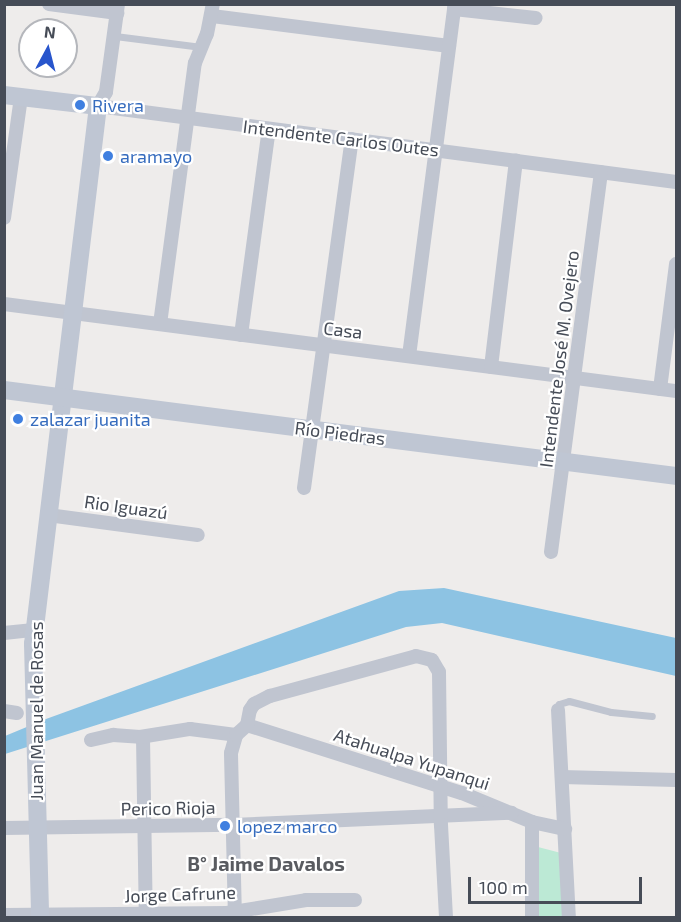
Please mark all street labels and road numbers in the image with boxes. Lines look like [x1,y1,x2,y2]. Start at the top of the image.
street label: Intendente Carlos Outes [242,115,440,161]
street label: Intendente José M. Ovejero [535,249,583,469]
street label: Casa [322,317,364,343]
street label: Río Piedras [293,417,387,449]
street label: Rio Iguazú [83,490,169,524]
street label: Juan Manuel de Rosas [25,621,47,801]
street label: Atahualpa Yupanqui [331,723,493,795]
street label: Perico Rioja [120,796,216,820]
street label: Jorge Cafrune [124,881,236,907]

